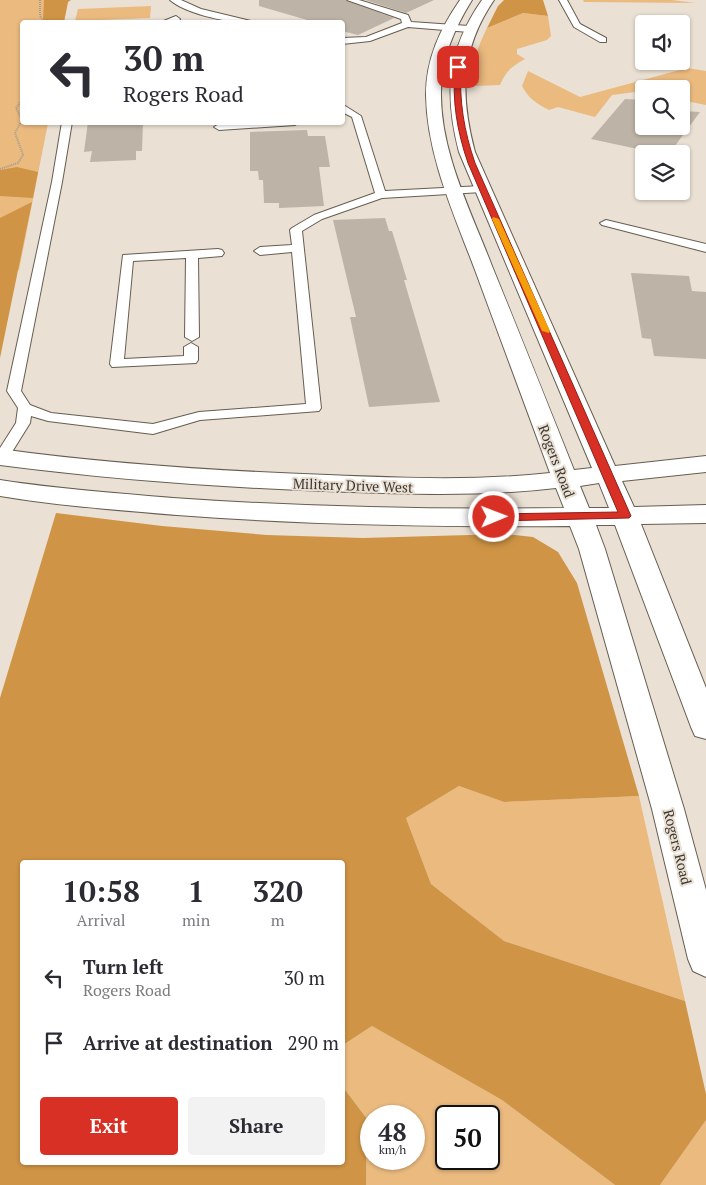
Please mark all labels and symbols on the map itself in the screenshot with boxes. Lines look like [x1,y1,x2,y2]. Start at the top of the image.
pin [437,46,479,88]
street label: Rogers Road [534,422,580,501]
street label: Military Drive West [293,473,414,497]
position arrow [467,490,519,542]
street label: Rogers Road [659,807,697,887]
speed limit sign: 50 [435,1105,500,1170]

